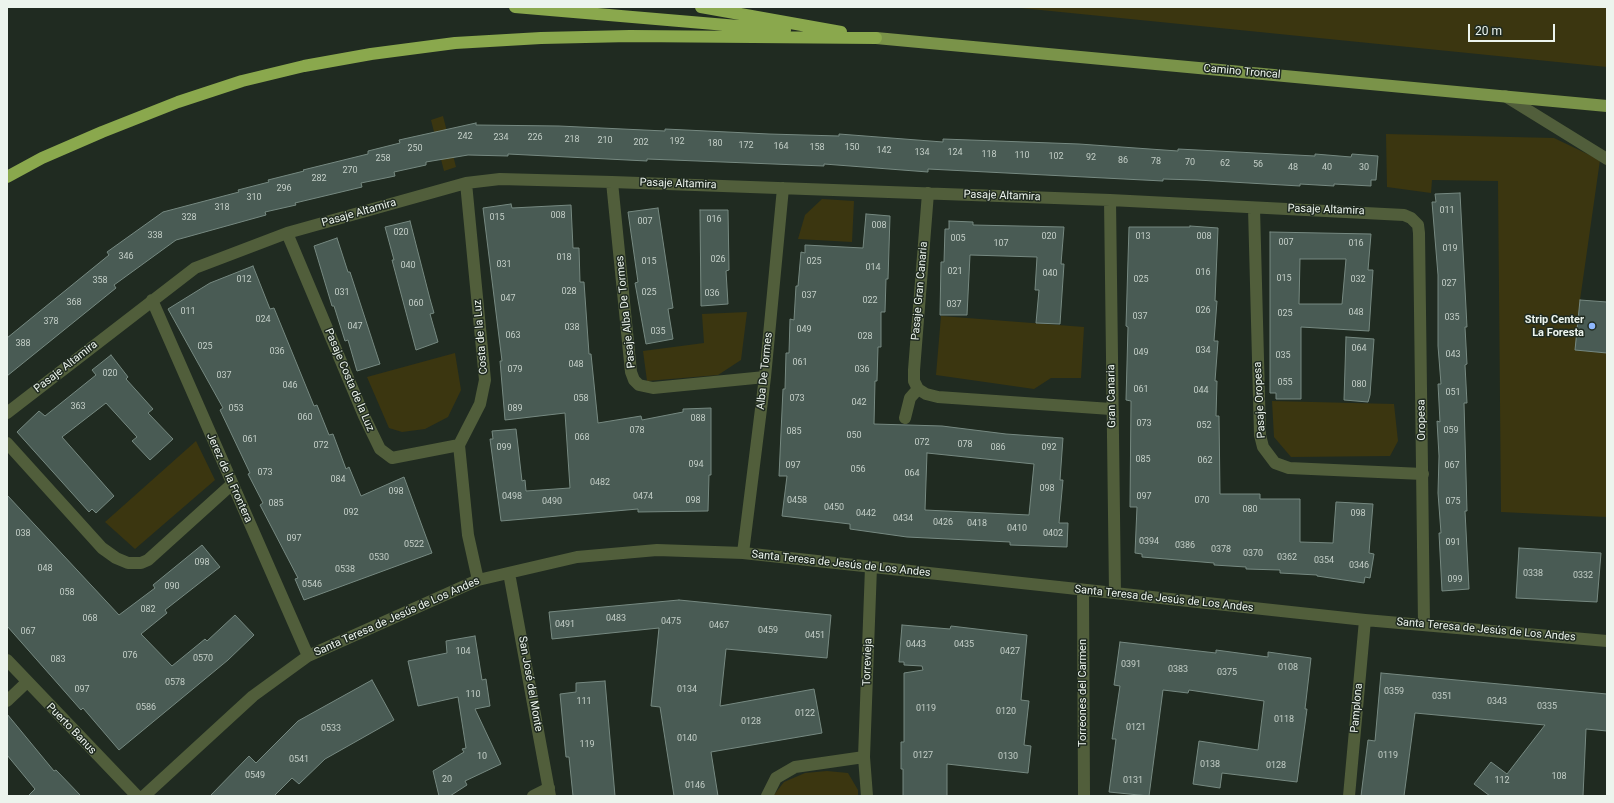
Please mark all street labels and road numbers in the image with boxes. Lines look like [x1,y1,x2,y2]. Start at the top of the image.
street label: Camino Troncal [1203,62,1281,82]
street label: Pasaje Altamira [639,176,717,192]
street label: Pasaje Altamira [963,188,1041,204]
street label: Pasaje Altamira [320,196,398,230]
street label: Pasaje Altamira [1287,202,1365,218]
street label: Pasaje Gran Canaria [909,241,931,341]
street label: Pasaje Alba De Tormes [614,255,638,369]
street label: Costa de la Luz [471,299,491,375]
street label: Pasaje Costa de la Luz [321,327,377,433]
street label: Alba De Tormes [754,332,776,410]
street label: Pasaje Altamira [32,338,100,396]
street label: Pasaje Oropesa [1251,361,1269,439]
street label: Gran Canaria [1105,364,1119,428]
street label: Oropesa [1415,399,1429,441]
street label: Jerez de la Frontera [203,431,255,525]
street label: Santa Teresa de Jesús de Los Andes [751,548,931,580]
street label: Santa Teresa de Jesús de Los Andes [312,574,482,660]
street label: Santa Teresa de Jesús de Los Andes [1074,583,1254,615]
street label: Santa Teresa de Jesús de Los Andes [1396,616,1576,644]
street label: San José del Monte [515,635,545,733]
street label: Torrevieja [861,638,875,686]
street label: Torreones del Carmen [1076,639,1090,747]
street label: Pamplona [1348,683,1366,733]
street label: Puerto Banus [43,701,99,757]

